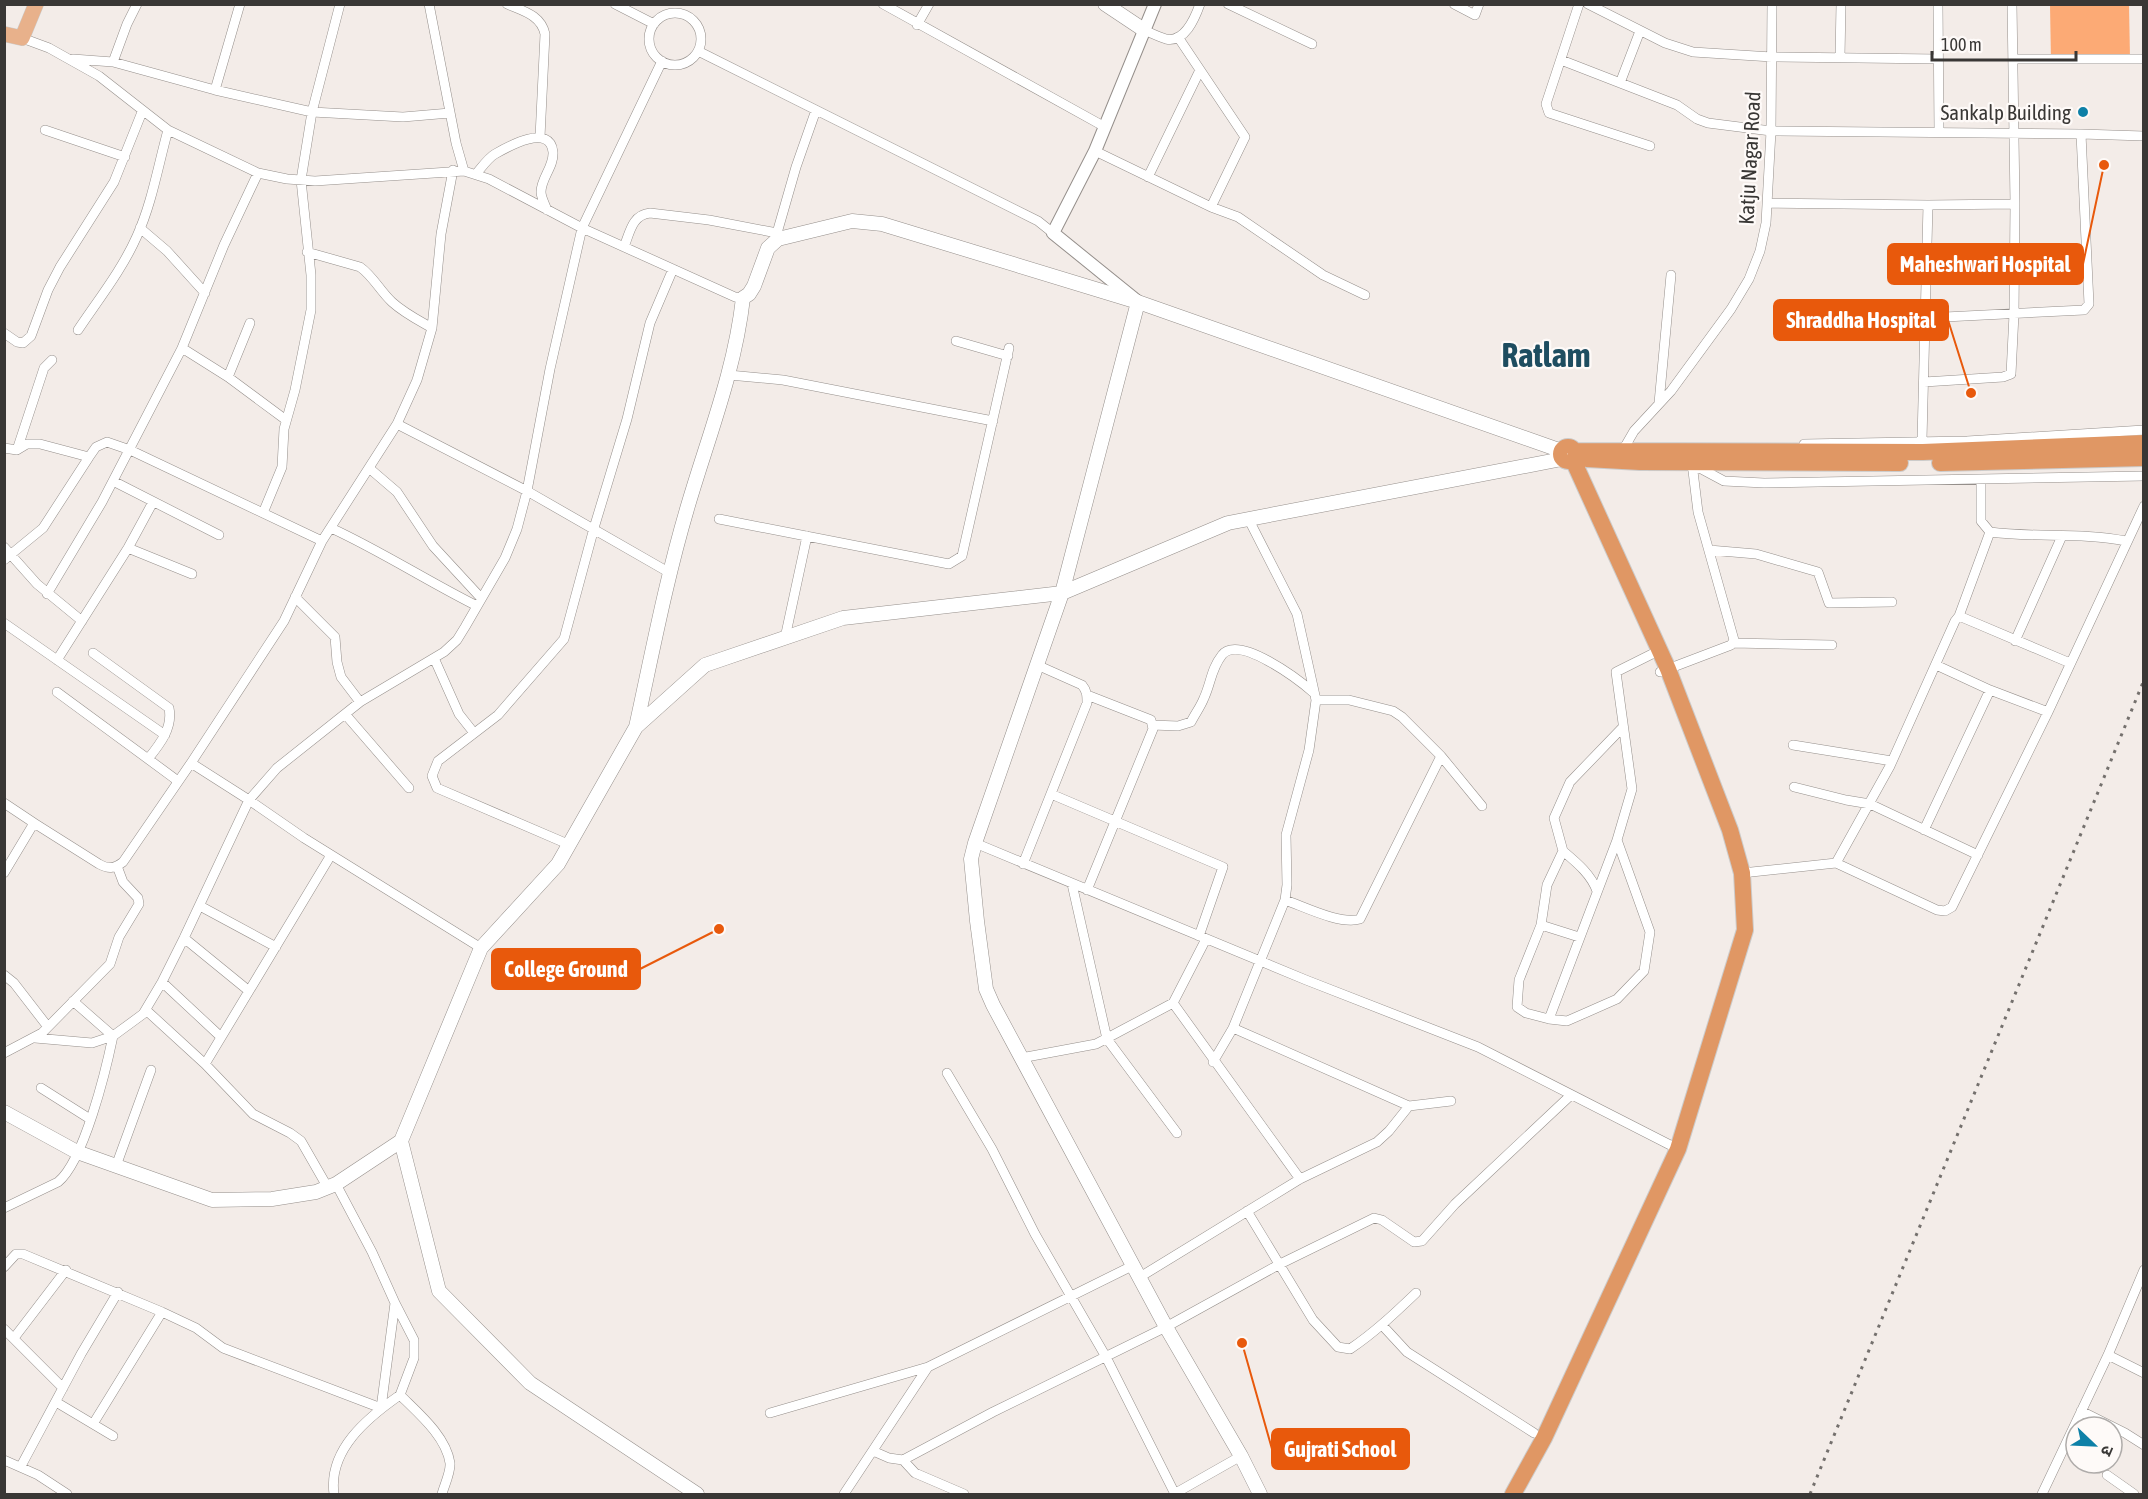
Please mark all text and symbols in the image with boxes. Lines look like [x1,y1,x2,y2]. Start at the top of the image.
scale bar [1932,24,2076,62]
text: 100 m [1941,34,1982,55]
street label: Katju Nagar Road [1734,91,1764,225]
place label: Sankalp Building [1941,100,2071,124]
marker: Sankalp Building [2076,105,2090,119]
callout: Maheshwari Hospital [1888,244,2083,284]
text: Maheshwari Hospital [1900,251,2071,277]
callout: Shraddha Hospital [1774,300,1948,340]
text: Shraddha Hospital [1786,307,1937,333]
district label: Ratlam [1501,336,1591,374]
callout: College Ground [492,949,640,989]
text: College Ground [504,956,628,982]
north arrow [2064,1415,2124,1475]
callout: Gujrati School [1272,1429,1409,1469]
text: Gujrati School [1284,1436,1397,1462]
text: उ [2097,1443,2118,1459]

